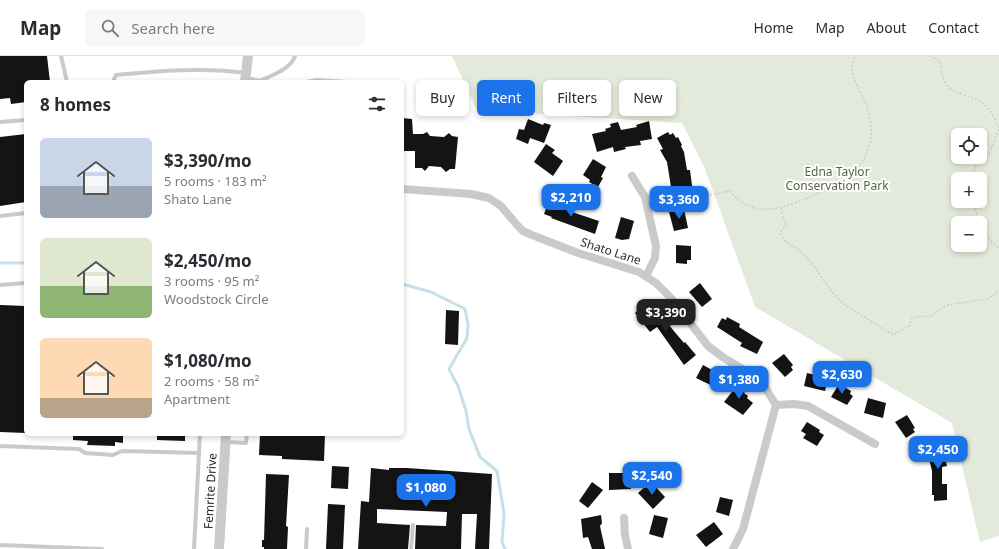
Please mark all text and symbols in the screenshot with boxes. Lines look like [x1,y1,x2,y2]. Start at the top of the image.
search box [85,10,365,46]
text: Map [20,15,61,41]
icon: search [99,17,121,39]
text: Search here [131,18,215,38]
text: Home [754,18,793,37]
text: Map [815,18,845,37]
text: About [867,18,906,37]
text: Contact [928,18,979,37]
chip: Buy [416,80,469,116]
chip: Rent [477,80,535,116]
chip: Filters [543,80,611,116]
chip: New [619,80,676,116]
text: 8 homes [40,93,111,116]
icon: filters [366,93,388,115]
map controls [951,128,987,252]
button: locate [951,128,987,164]
text: $3,390/mo [164,149,252,172]
icon: home [72,154,120,202]
park label: Edna Taylor Conservation Park [785,163,889,194]
text: 5 rooms · 183 m² [164,172,267,190]
button: + [951,172,987,208]
pin: $2,210 [538,184,604,218]
pin: $3,360 [646,186,712,220]
text: $2,210 [551,188,591,206]
text: Shato Lane [164,190,232,208]
text: $3,360 [659,190,699,208]
button: − [951,216,987,252]
street label: Shato Lane [579,233,644,269]
text: $2,450/mo [164,249,252,272]
icon: home [72,254,120,302]
text: 3 rooms · 95 m² [164,272,259,290]
text: Woodstock Circle [164,290,269,308]
pin: $3,390 [633,299,699,333]
text: $3,390 [646,303,686,321]
text: $1,080/mo [164,349,252,372]
icon: home [72,354,120,402]
pin: $2,630 [809,361,875,395]
text: $2,630 [822,365,862,383]
pin: $1,380 [706,366,772,400]
text: $1,380 [719,370,759,388]
text: 2 rooms · 58 m² [164,372,259,390]
text: Apartment [164,390,230,408]
pin: $2,450 [905,436,971,470]
text: $2,450 [918,440,958,458]
street label: Femrite Drive [200,452,220,529]
pin: $2,540 [619,462,685,496]
text: $2,540 [632,466,672,484]
pin: $1,080 [393,474,459,508]
text: $1,080 [406,478,446,496]

